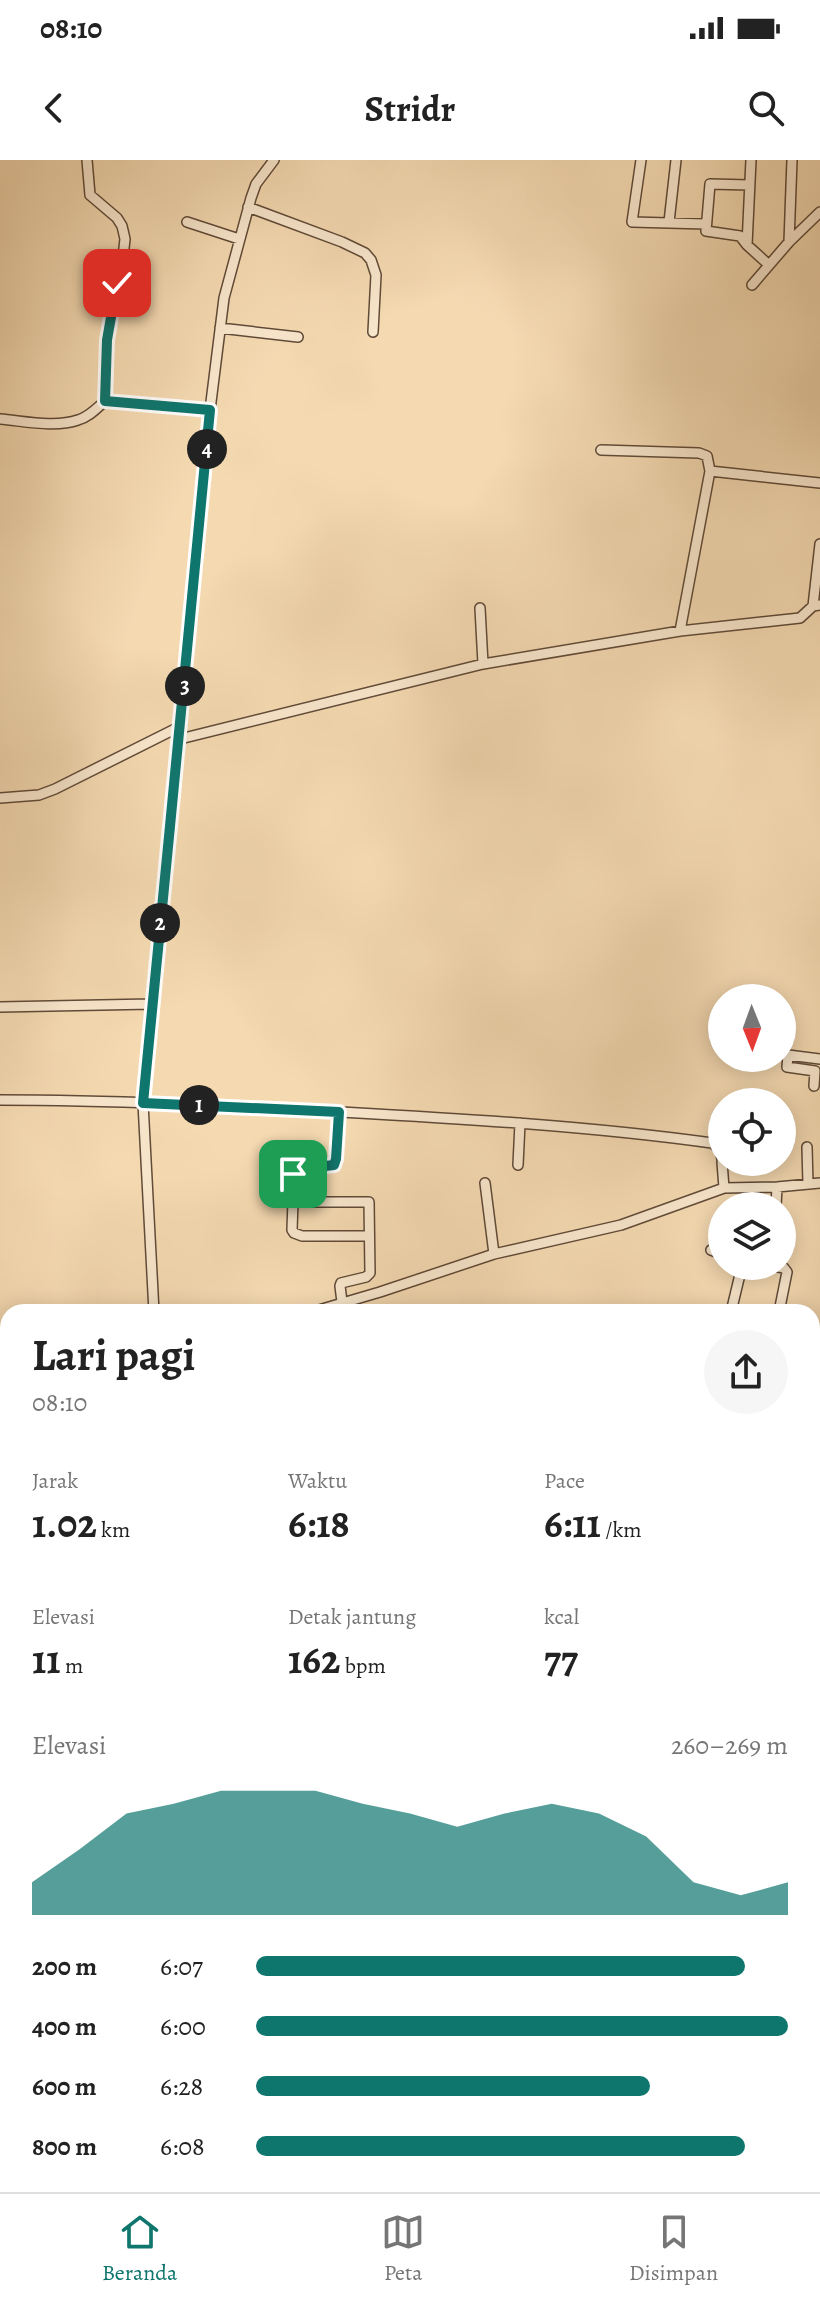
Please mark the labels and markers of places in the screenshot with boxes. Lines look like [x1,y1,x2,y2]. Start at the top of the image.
pin [83,249,151,317]
pin: 4 [187,429,227,469]
pin: 3 [165,666,205,706]
pin: 2 [140,903,180,943]
pin: 1 [179,1085,219,1125]
pin [259,1140,327,1208]

